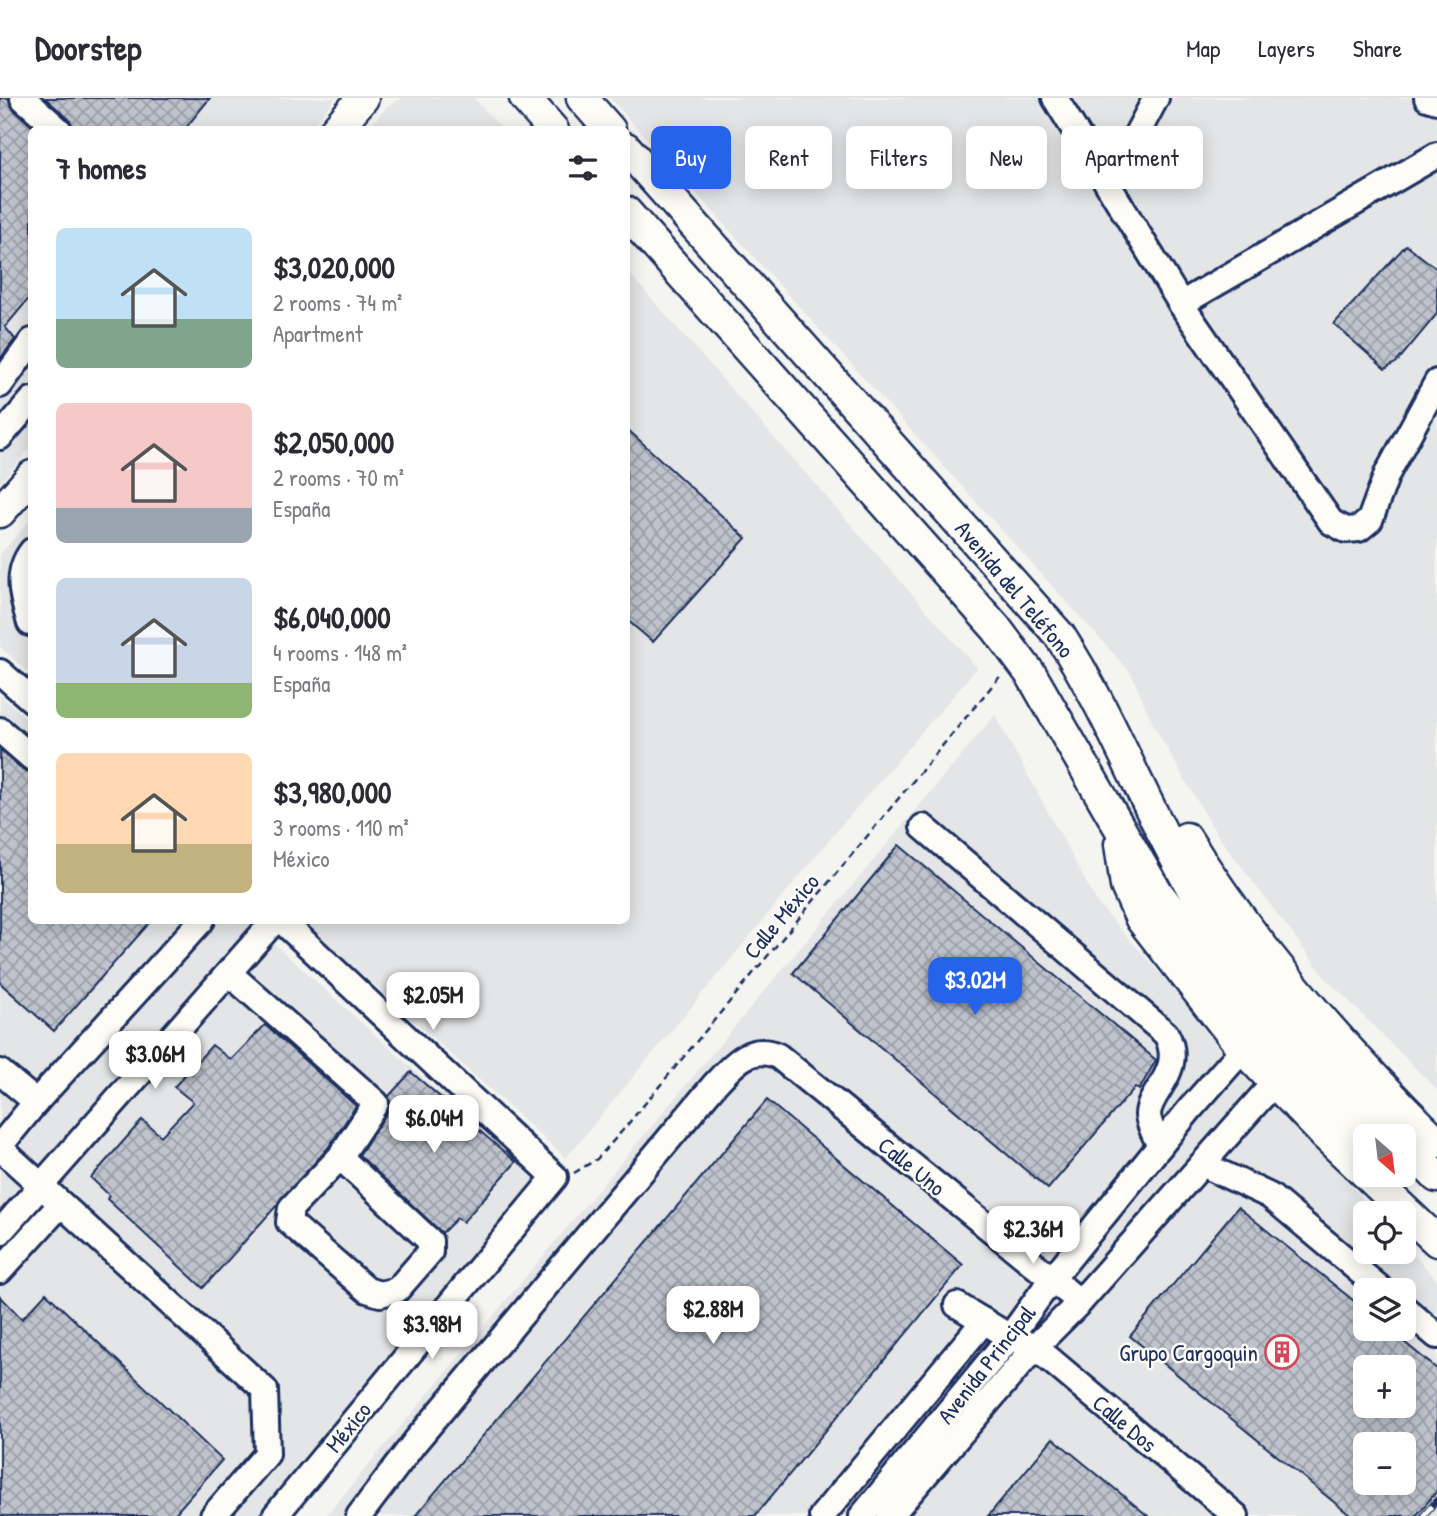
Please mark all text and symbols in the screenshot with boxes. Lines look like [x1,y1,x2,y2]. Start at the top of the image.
text: Doorstep [35,26,141,70]
text: Map [1186,32,1220,64]
text: Layers [1258,32,1315,64]
text: Share [1353,32,1402,64]
chip: Buy [651,126,731,189]
chip: Rent [745,126,832,189]
chip: Filters [846,126,952,189]
chip: New [966,126,1047,189]
chip: Apartment [1061,126,1203,189]
text: 7 homes [56,148,146,188]
icon: filters [564,149,602,187]
text: $3,020,000 [273,247,395,287]
icon: home [112,256,196,340]
text: 2 rooms · 74 m² [273,287,402,318]
text: Apartment [273,318,363,349]
text: $2,050,000 [273,422,394,462]
icon: home [112,431,196,515]
text: 2 rooms · 70 m² [273,462,404,493]
text: España [273,493,330,524]
street label: Avenida del Teléfono [948,514,1082,664]
text: $6,040,000 [273,597,391,637]
icon: home [112,606,196,690]
text: 4 rooms · 148 m² [273,637,407,668]
text: España [273,668,330,699]
text: $3,980,000 [273,772,392,812]
icon: home [112,781,196,865]
text: 3 rooms · 110 m² [273,812,409,843]
text: México [273,843,330,874]
street label: Calle México [736,867,826,965]
pin: $3.02M [918,958,1032,1017]
text: $3.02M [944,964,1006,995]
pin: $2.05M [376,972,490,1032]
text: $2.05M [402,979,464,1010]
pin: $3.06M [98,1032,212,1091]
text: $3.06M [125,1038,185,1069]
pin: $6.04M [377,1096,491,1155]
text: $6.04M [405,1102,463,1133]
north arrow [1353,1124,1416,1186]
map controls [1353,1124,1416,1495]
street label: Calle Uno [872,1129,952,1203]
button: locate [1353,1201,1416,1264]
pin: $2.36M [976,1206,1090,1266]
text: $2.36M [1003,1213,1063,1244]
button: layers [1353,1278,1416,1341]
pin: $2.88M [656,1286,770,1346]
text: $2.88M [683,1293,743,1324]
street label: Avenida Principal [930,1297,1043,1430]
pin: $3.98M [375,1302,489,1361]
text: $3.98M [403,1308,461,1339]
building icon: Grupo Cargoquin [1263,1333,1301,1371]
place label: Grupo Cargoquin [1119,1337,1258,1368]
button: + [1353,1355,1416,1418]
street label: Calle Dos [1086,1387,1164,1459]
street label: México [318,1395,378,1459]
button: − [1353,1432,1416,1495]

